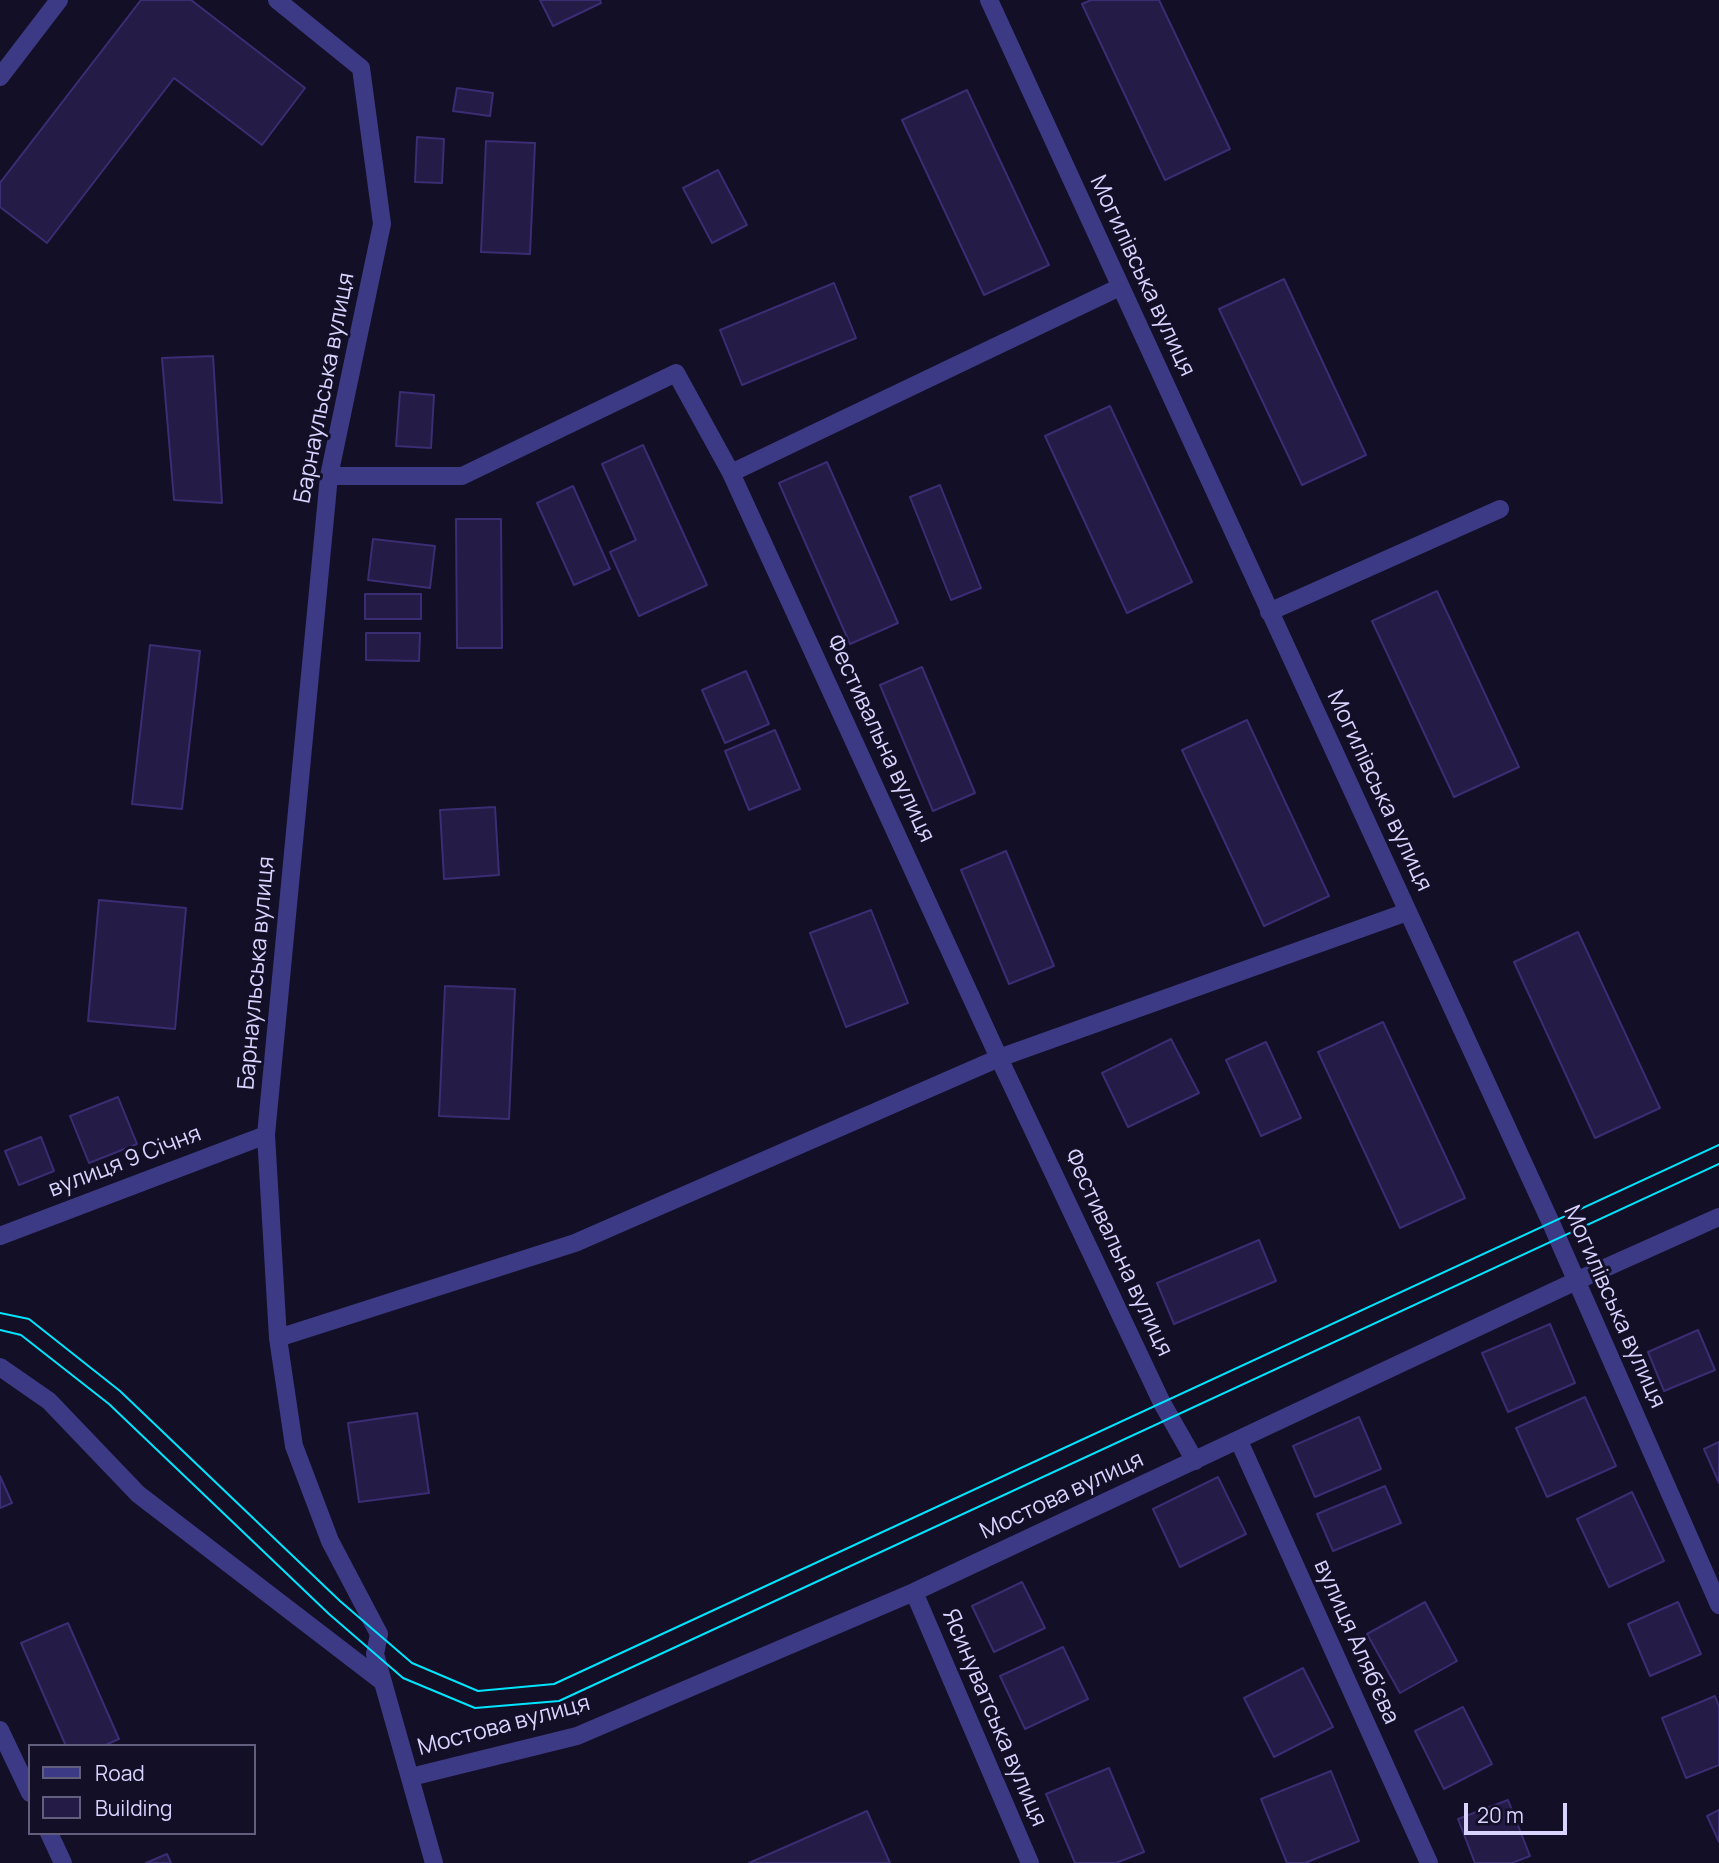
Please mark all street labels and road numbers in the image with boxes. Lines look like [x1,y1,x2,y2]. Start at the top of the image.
street label: Могилівська вулиця [1083,171,1201,381]
street label: Барнаульська вулиця [289,270,361,506]
street label: Фестивальна вулиця [820,631,940,847]
street label: Могилівська вулиця [1320,686,1438,896]
street label: Барнаульська вулиця [233,855,281,1091]
street label: вулиця 9 Січня [45,1120,205,1204]
street label: Фестивальна вулиця [1058,1145,1178,1361]
street label: Могилівська вулиця [1557,1202,1671,1412]
street label: Мостова вулиця [976,1446,1148,1546]
street label: вулиця Аляб'єва [1307,1555,1405,1729]
street label: Ясинуватська вулиця [936,1605,1052,1831]
street label: Мостова вулиця [415,1690,593,1762]

